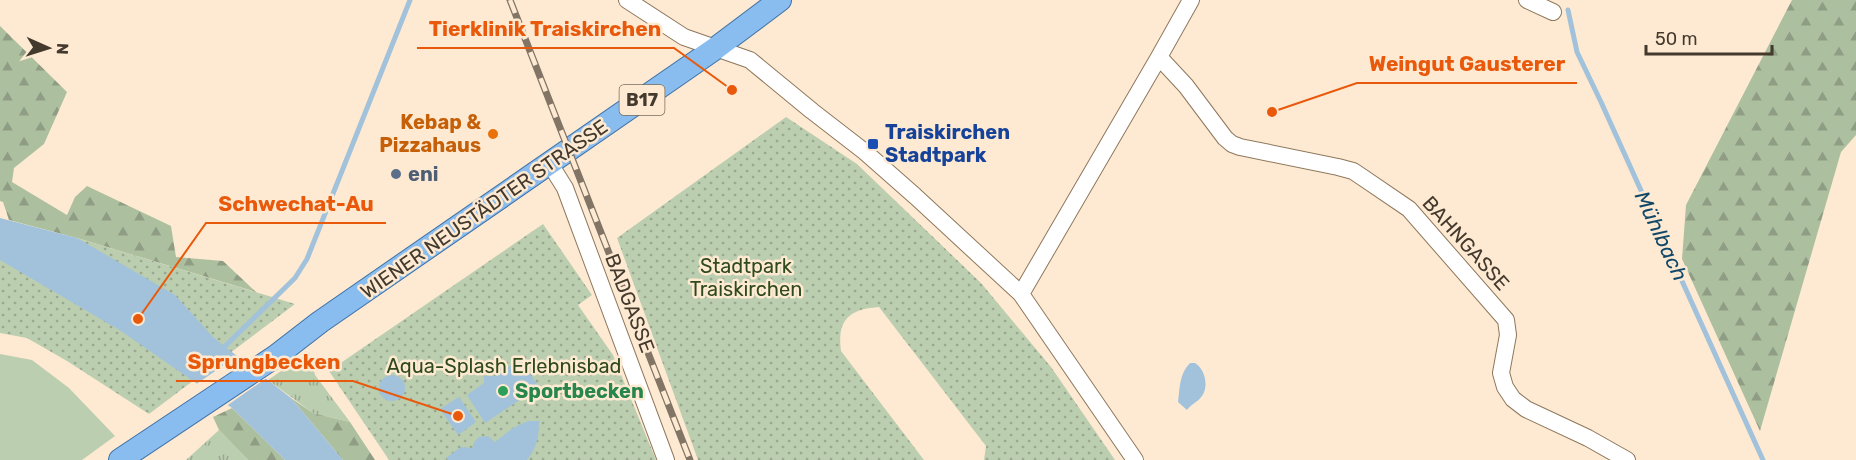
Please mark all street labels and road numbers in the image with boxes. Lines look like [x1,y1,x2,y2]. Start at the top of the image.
road number: B17 [620,85,664,115]
street label: WIENER NEUSTÄDTER STRASSE [356,114,612,304]
street label: BAHNGASSE [1417,191,1515,295]
street label: BADGASSE [600,250,660,356]

